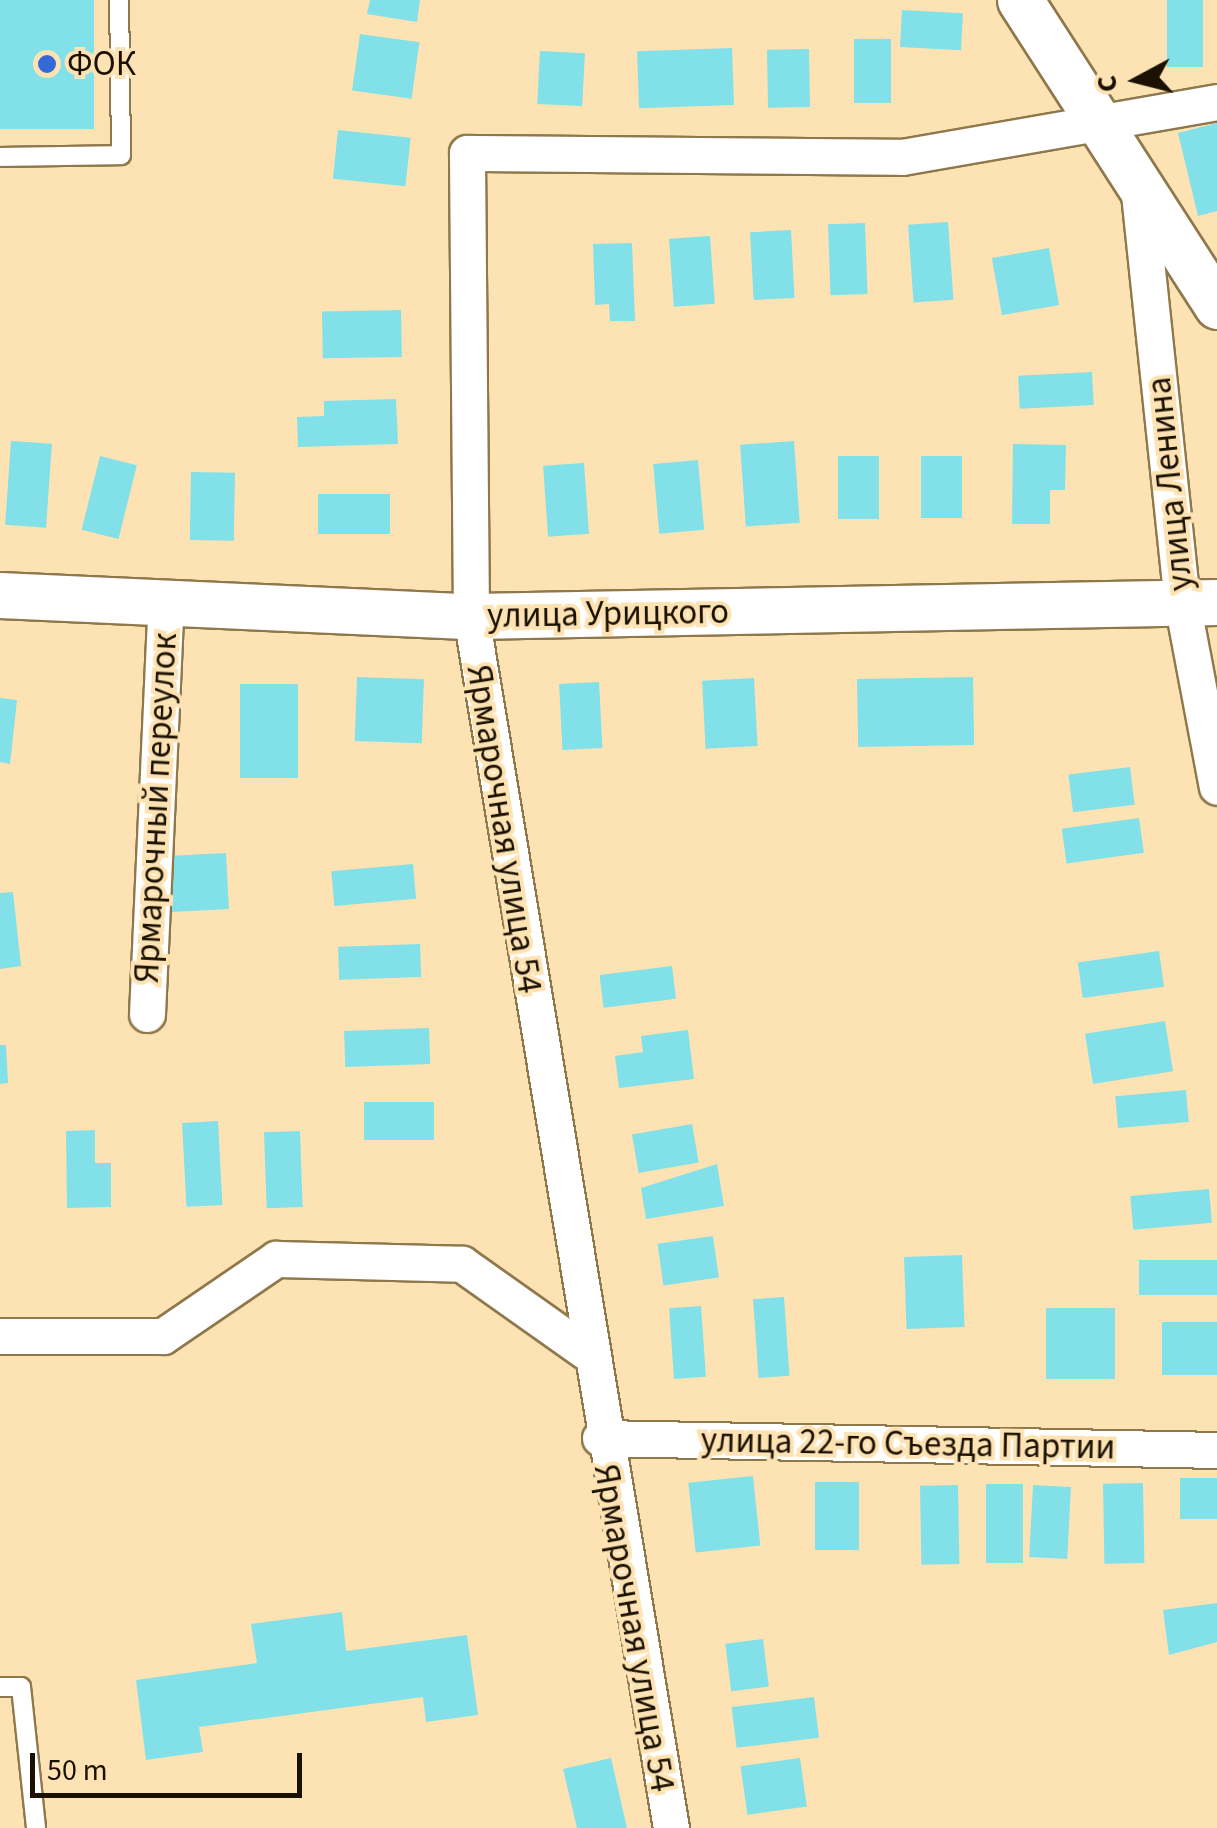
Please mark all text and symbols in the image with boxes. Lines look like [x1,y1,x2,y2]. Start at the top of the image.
north arrow [1087,30,1187,130]
place label: ФОК [67,43,136,85]
marker: ФОК [36,53,58,75]
text: С [1086,73,1128,94]
street label: улица Ленина [1138,375,1202,593]
street label: улица Урицкого [487,591,729,637]
street label: Ярмарочный переулок [126,632,186,984]
street label: Ярмарочная улица 54 [457,662,551,996]
street label: улица 22-го Съезда Партии [700,1419,1116,1469]
street label: Ярмарочная улица 54 [585,1461,683,1795]
scale bar [35,1733,308,1795]
text: 50 m [47,1749,108,1792]

